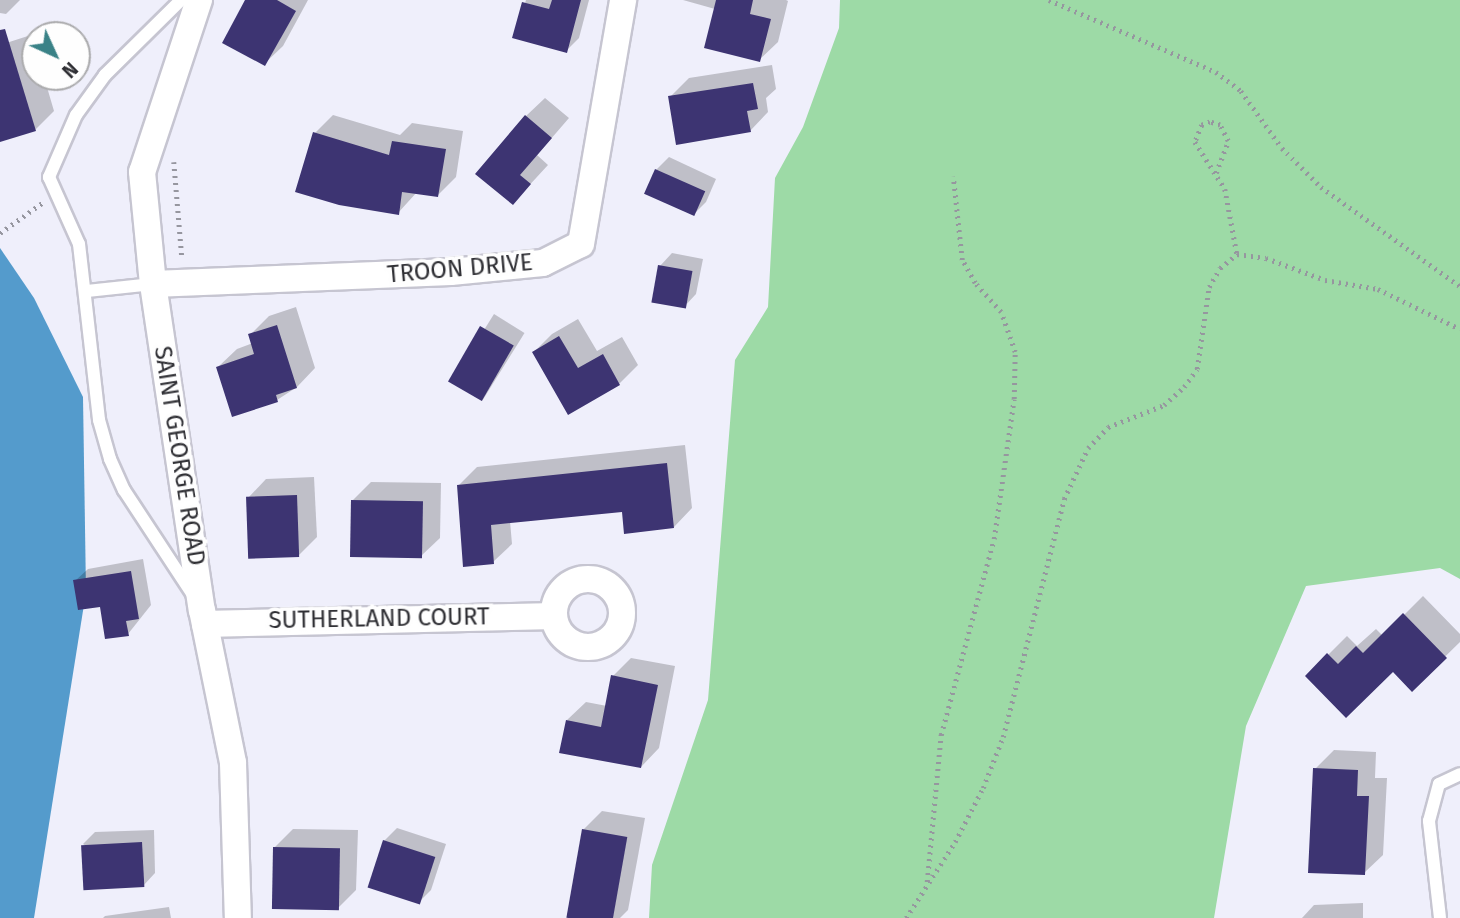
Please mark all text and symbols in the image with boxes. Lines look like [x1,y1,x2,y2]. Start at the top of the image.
north arrow [21,21,91,91]
text: N [57,57,82,82]
street label: TROON DRIVE [386,248,534,290]
street label: SAINT GEORGE ROAD [147,344,211,568]
street label: SUTHERLAND COURT [268,603,490,635]

